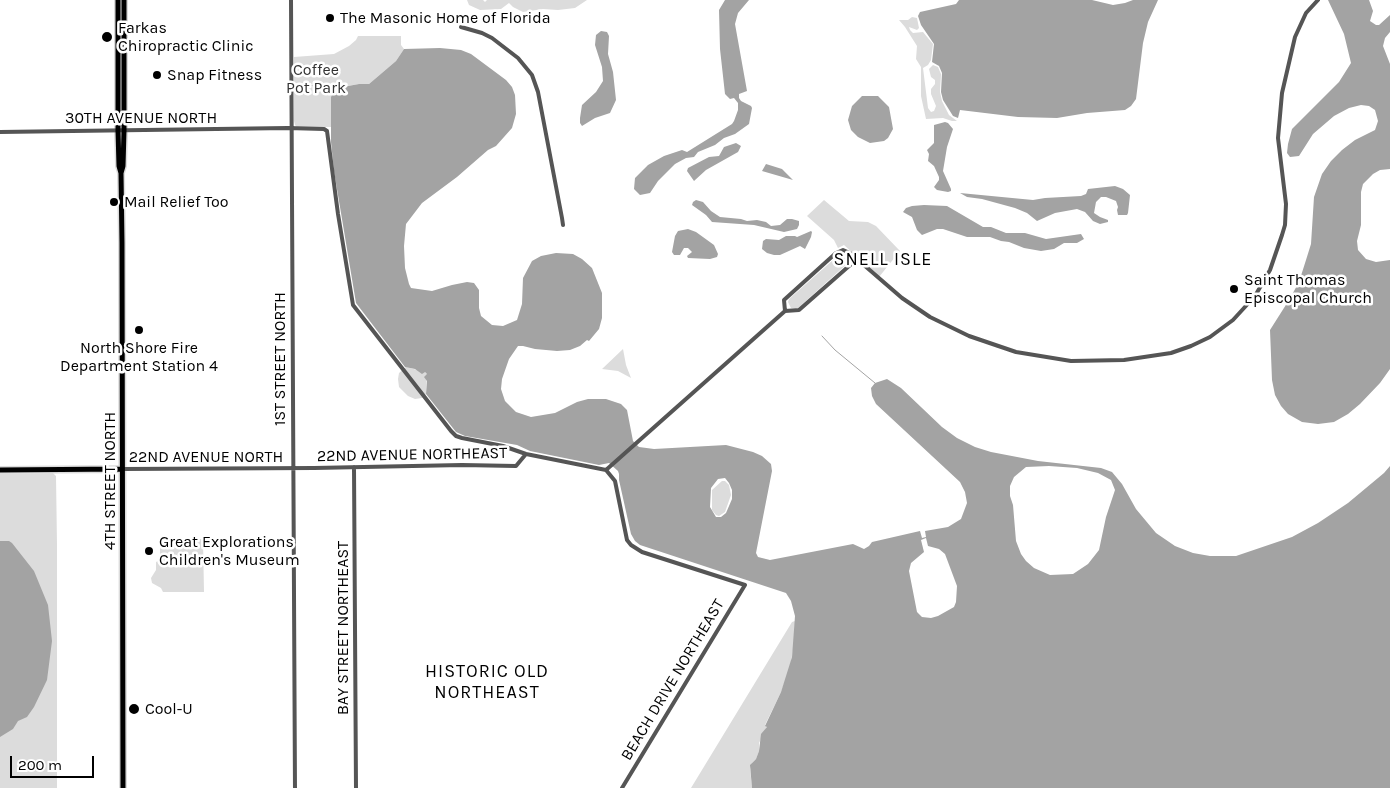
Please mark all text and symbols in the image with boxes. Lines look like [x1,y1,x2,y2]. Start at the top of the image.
place label: The Masonic Home of Florida [340,8,551,28]
marker: The Masonic Home of Florida [324,12,336,24]
place label: Farkas Chiropractic Clinic [118,18,254,56]
marker: Farkas Chiropractic Clinic [100,30,114,44]
park label: Coffee Pot Park [286,60,346,98]
place label: Snap Fitness [167,65,262,85]
marker: Snap Fitness [151,69,163,81]
street label: 30TH AVENUE NORTH [65,108,217,128]
place label: Mail Relief Too [124,192,228,212]
marker: Mail Relief Too [108,196,120,208]
district label: SNELL ISLE [832,249,934,271]
place label: Saint Thomas Episcopal Church [1244,270,1372,308]
marker: Saint Thomas Episcopal Church [1228,283,1240,295]
street label: 1ST STREET NORTH [270,292,290,426]
marker: North Shore Fire Department Station 4 [133,324,145,336]
place label: North Shore Fire Department Station 4 [60,338,218,376]
street label: 4TH STREET NORTH [100,412,120,550]
street label: 22ND AVENUE NORTHEAST [317,444,507,466]
street label: 22ND AVENUE NORTH [129,447,283,467]
place label: Great Explorations Children's Museum [159,532,300,570]
street label: BAY STREET NORTHEAST [333,541,353,715]
marker: Great Explorations Children's Museum [143,545,155,557]
street label: BEACH DRIVE NORTHEAST [617,596,729,764]
district label: HISTORIC OLD NORTHEAST [424,661,550,704]
place label: Cool-U [145,699,193,719]
marker: Cool-U [127,702,141,716]
scale bar [12,746,96,778]
text: 200 m [18,756,62,774]

